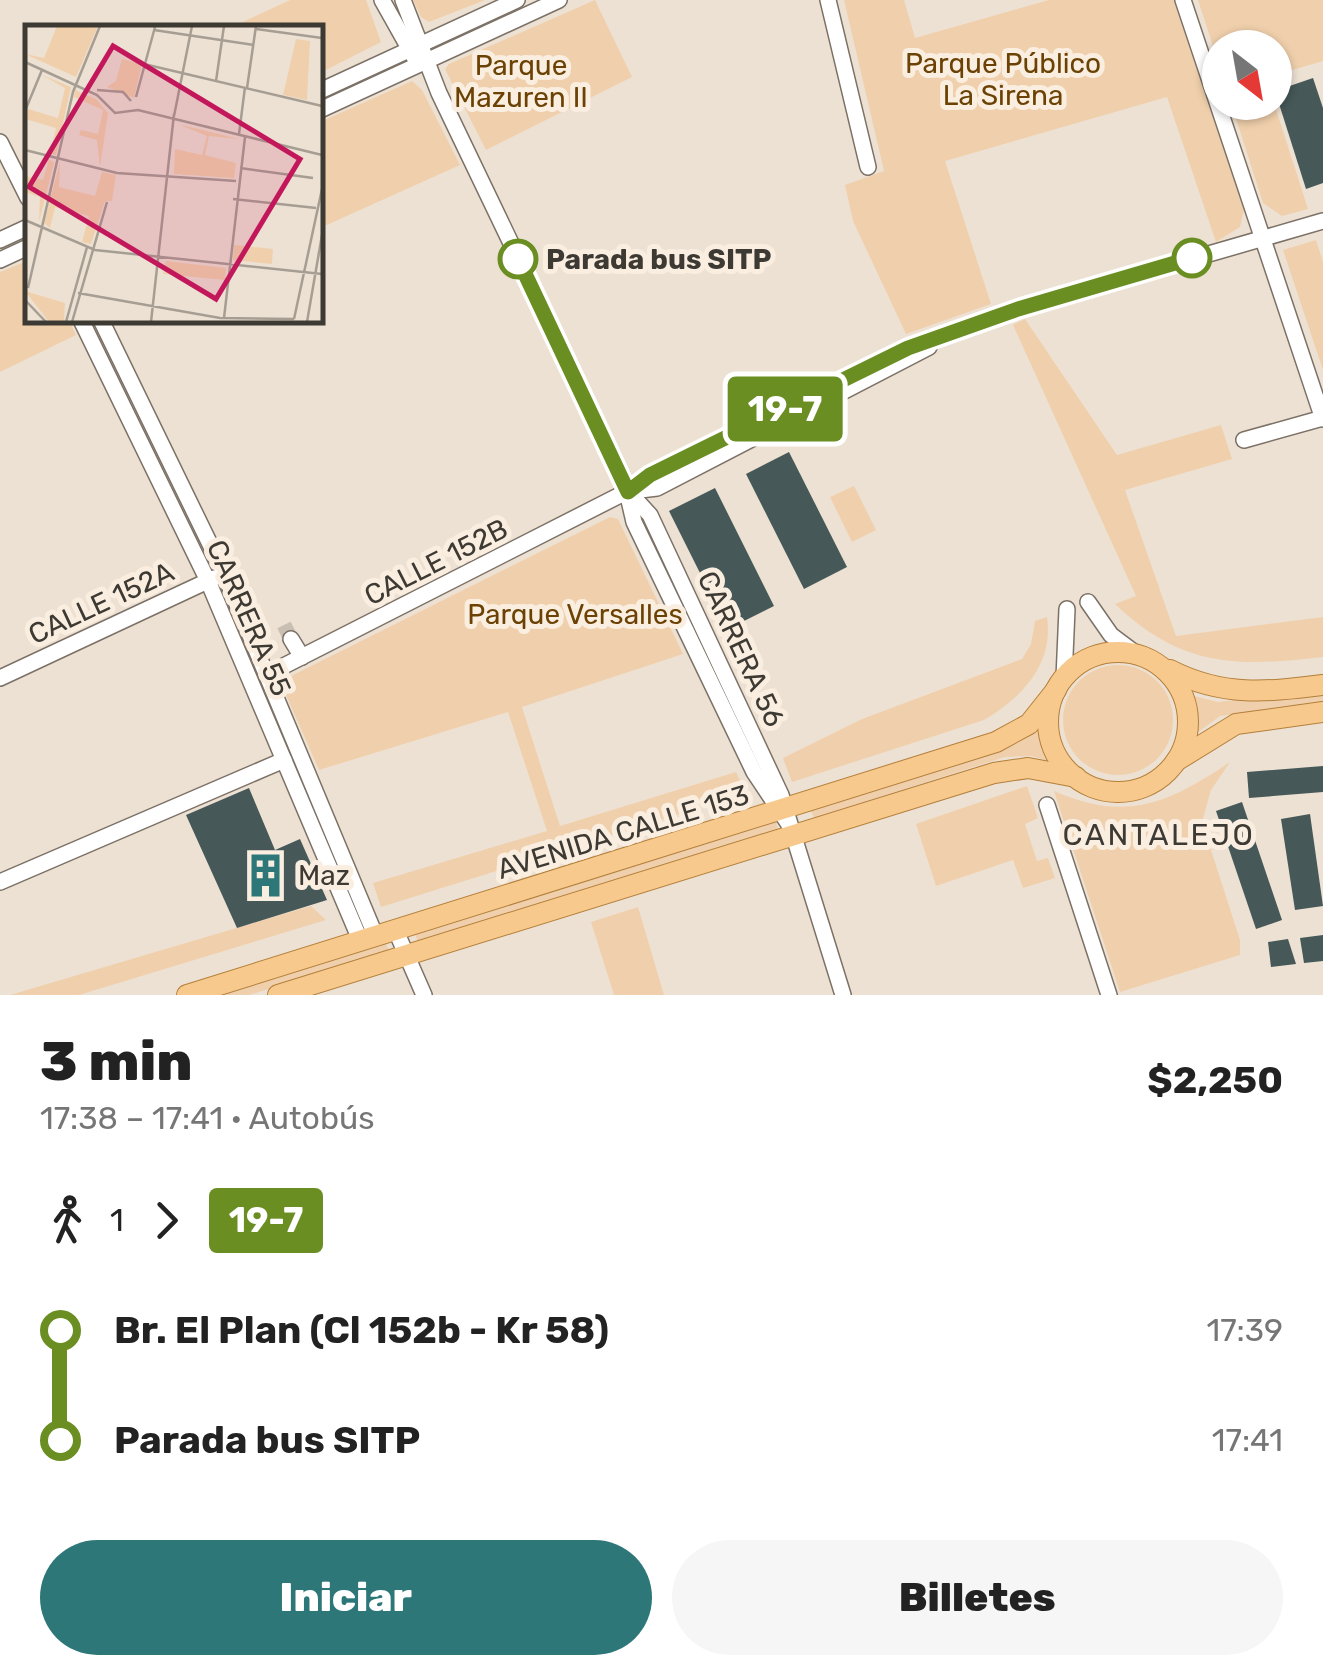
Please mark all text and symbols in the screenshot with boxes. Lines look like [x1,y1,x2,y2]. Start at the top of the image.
inset map [25,25,322,322]
north arrow [1202,30,1292,120]
map controls [1202,30,1292,120]
park label: Parque Público La Sirena [905,47,1101,112]
park label: Parque Mazuren II [454,49,588,114]
unlabelled marker [1173,239,1211,277]
marker: Parada bus SITP [499,240,537,278]
place label: Parada bus SITP [546,243,772,276]
line badge: 19-7 [715,376,855,442]
text: 19-7 [748,388,822,430]
street label: CALLE 152B [359,512,513,612]
street label: CARRERA 55 [200,535,298,701]
street label: CALLE 152A [23,555,179,651]
street label: CARRERA 56 [691,566,791,732]
park label: Parque Versalles [467,598,683,631]
street label: AVENIDA CALLE 153 [493,778,753,886]
district label: CANTALEJO [1063,817,1255,853]
building icon: Maz [241,851,289,899]
place label: Maz [298,859,350,892]
text: 3 min [40,1029,193,1094]
text: $2,250 [1147,1057,1283,1103]
text: 17:38 – 17:41 · Autobús [40,1099,375,1137]
icon: walk [40,1193,95,1248]
icon: forward [139,1193,194,1248]
text: 19-7 [229,1199,303,1241]
text: 1 [110,1201,124,1239]
text: Br. El Plan (Cl 152b - Kr 58) [114,1307,609,1353]
text: 17:39 [1206,1311,1283,1349]
text: Parada bus SITP [114,1417,420,1463]
text: 17:41 [1212,1421,1283,1459]
button: Iniciar [40,1540,652,1655]
button: Billetes [672,1540,1283,1655]

